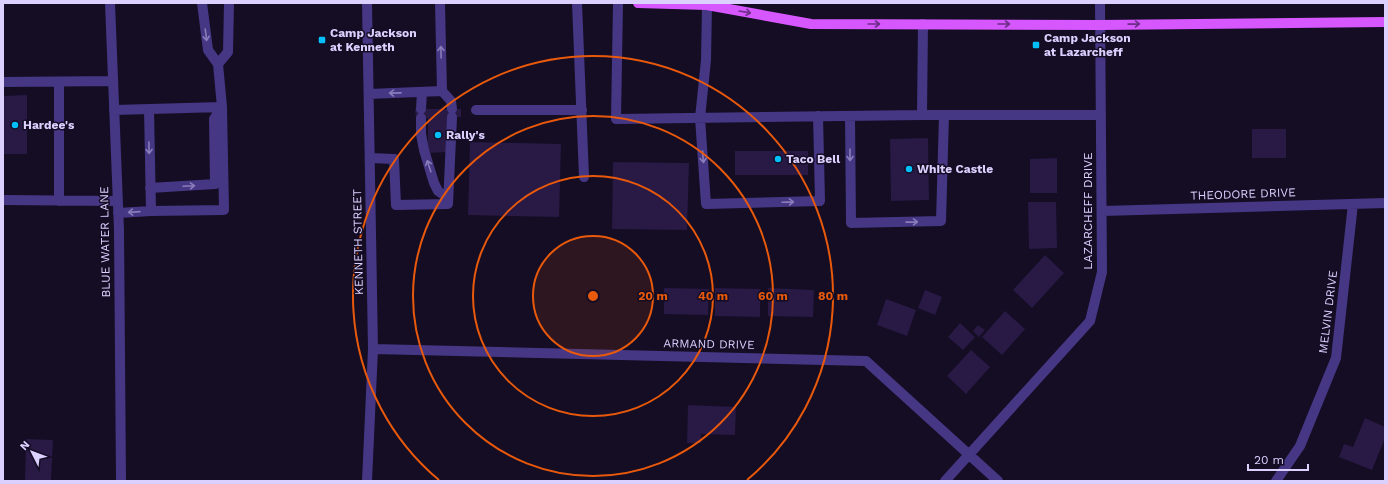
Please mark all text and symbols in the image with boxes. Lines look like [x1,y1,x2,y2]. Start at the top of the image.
one-way arrow [738,8,751,16]
one-way arrow [867,20,880,28]
one-way arrow [997,20,1010,28]
one-way arrow [1127,20,1140,28]
place label: Camp Jackson at Kenneth [330,26,417,54]
one-way arrow [202,28,210,41]
place label: Camp Jackson at Lazarcheff [1044,31,1131,59]
marker: Camp Jackson at Kenneth [317,35,327,45]
marker: Camp Jackson at Lazarcheff [1031,40,1041,50]
one-way arrow [437,46,445,59]
one-way arrow [389,89,402,97]
place label: Hardee's [23,118,75,132]
marker: Hardee's [10,120,20,130]
place label: Rally's [446,128,486,142]
marker: Rally's [433,130,443,140]
one-way arrow [146,141,153,154]
one-way arrow [846,148,854,161]
one-way arrow [699,150,706,163]
place label: Taco Bell [786,152,840,166]
street label: LAZARCHEFF DRIVE [1081,152,1095,270]
marker: Taco Bell [773,154,783,164]
one-way arrow [425,160,432,173]
place label: White Castle [917,162,993,176]
marker: White Castle [904,164,914,174]
one-way arrow [182,182,195,189]
street label: THEODORE DRIVE [1190,185,1296,203]
street label: BLUE WATER LANE [97,186,113,298]
street label: KENNETH STREET [350,189,366,295]
one-way arrow [781,198,794,205]
one-way arrow [128,208,141,215]
one-way arrow [905,218,918,226]
street label: MELVIN DRIVE [1316,269,1340,354]
centre of rings [586,289,600,303]
text: 20 m [638,289,668,303]
text: 40 m [698,289,728,303]
text: 60 m [758,289,788,303]
text: 80 m [818,289,848,303]
street label: ARMAND DRIVE [663,336,755,352]
north arrow [12,432,52,472]
text: N [17,438,32,453]
scale bar [1248,446,1308,472]
text: 20 m [1254,453,1284,467]

